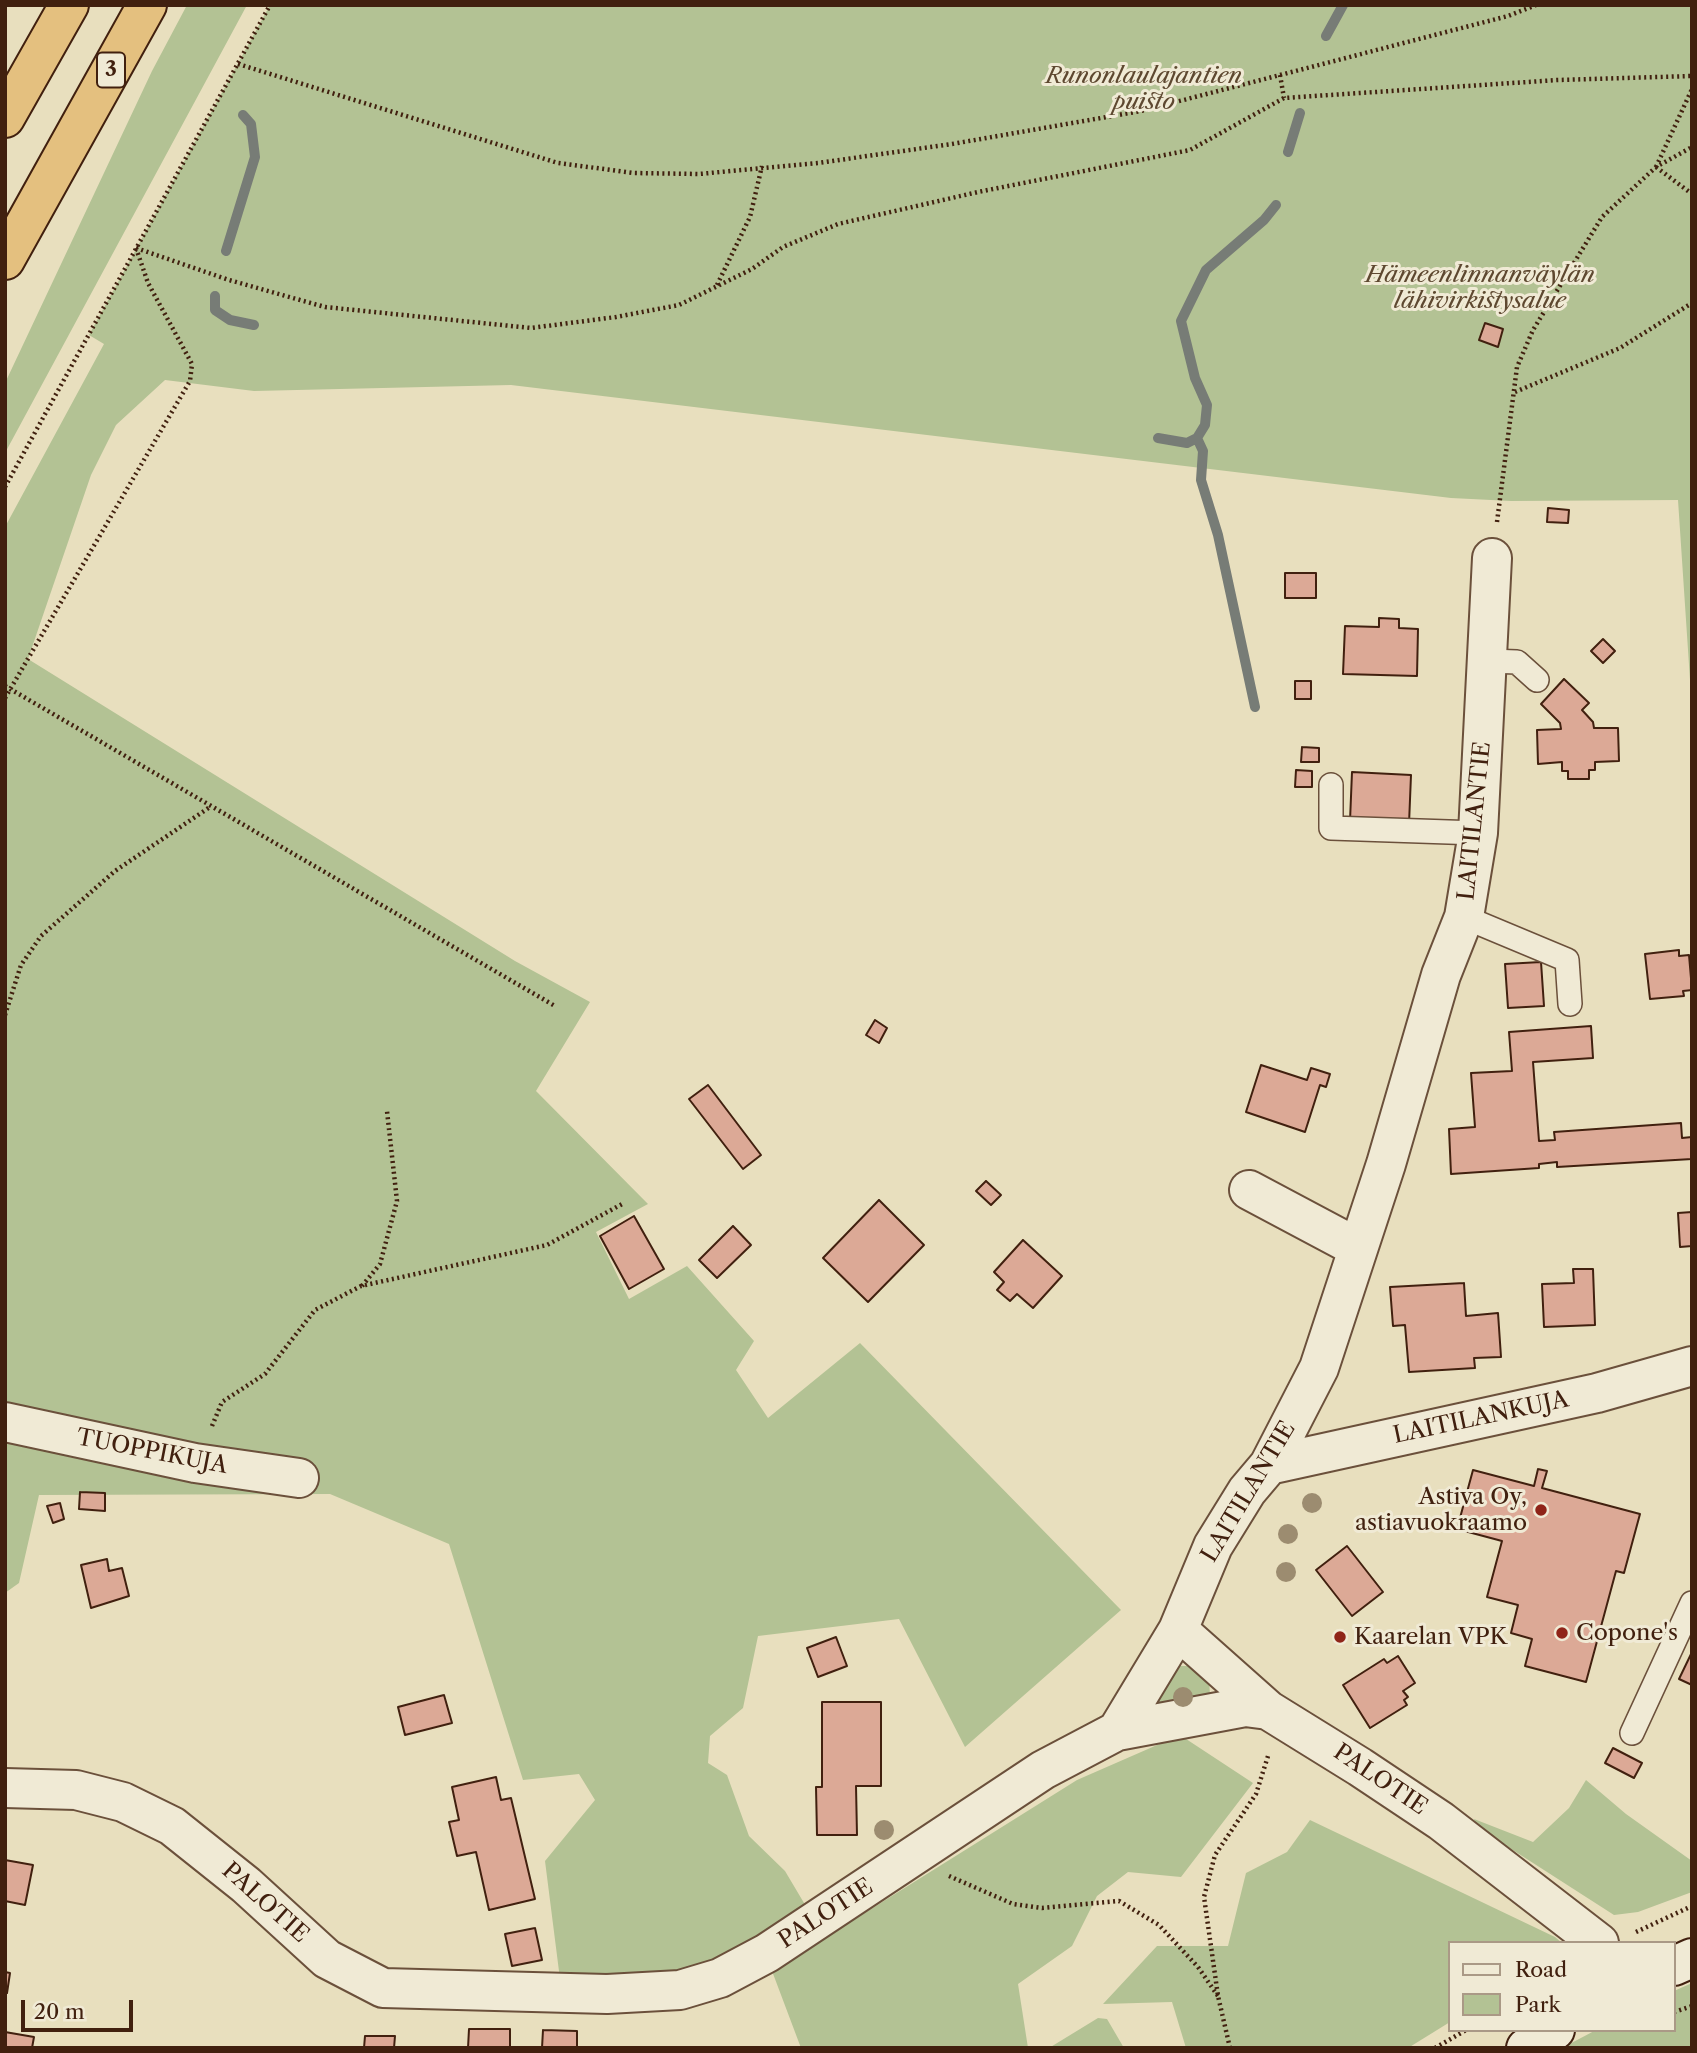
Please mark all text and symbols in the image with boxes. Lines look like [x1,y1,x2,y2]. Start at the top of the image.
road number: 3 [97,52,125,88]
park label: Runonlaulajantien puisto [1046,62,1242,116]
park label: Hämeenlinnanväylän lähivirkistysalue [1365,261,1595,315]
street label: LAITILANTIE [1453,740,1497,902]
street label: LAITILANKUJA [1391,1386,1571,1450]
street label: LAITILANTIE [1196,1417,1302,1567]
street label: TUOPPIKUJA [74,1424,230,1480]
place label: Astiva Oy, astiavuokraamo [1355,1483,1527,1537]
marker: Astiva Oy, astiavuokraamo [1533,1502,1549,1518]
place label: Copone's [1576,1619,1678,1647]
place label: Kaarelan VPK [1354,1623,1507,1651]
marker: Copone's [1554,1625,1570,1641]
marker: Kaarelan VPK [1332,1629,1348,1645]
street label: PALOTIE [1328,1739,1432,1821]
street label: PALOTIE [216,1857,314,1949]
street label: PALOTIE [774,1873,878,1955]
legend [1448,1941,1676,2032]
text: Road [1515,1957,1567,1982]
scale bar [24,1986,136,2030]
text: Park [1515,1992,1561,2017]
text: 20 m [34,1999,85,2024]

